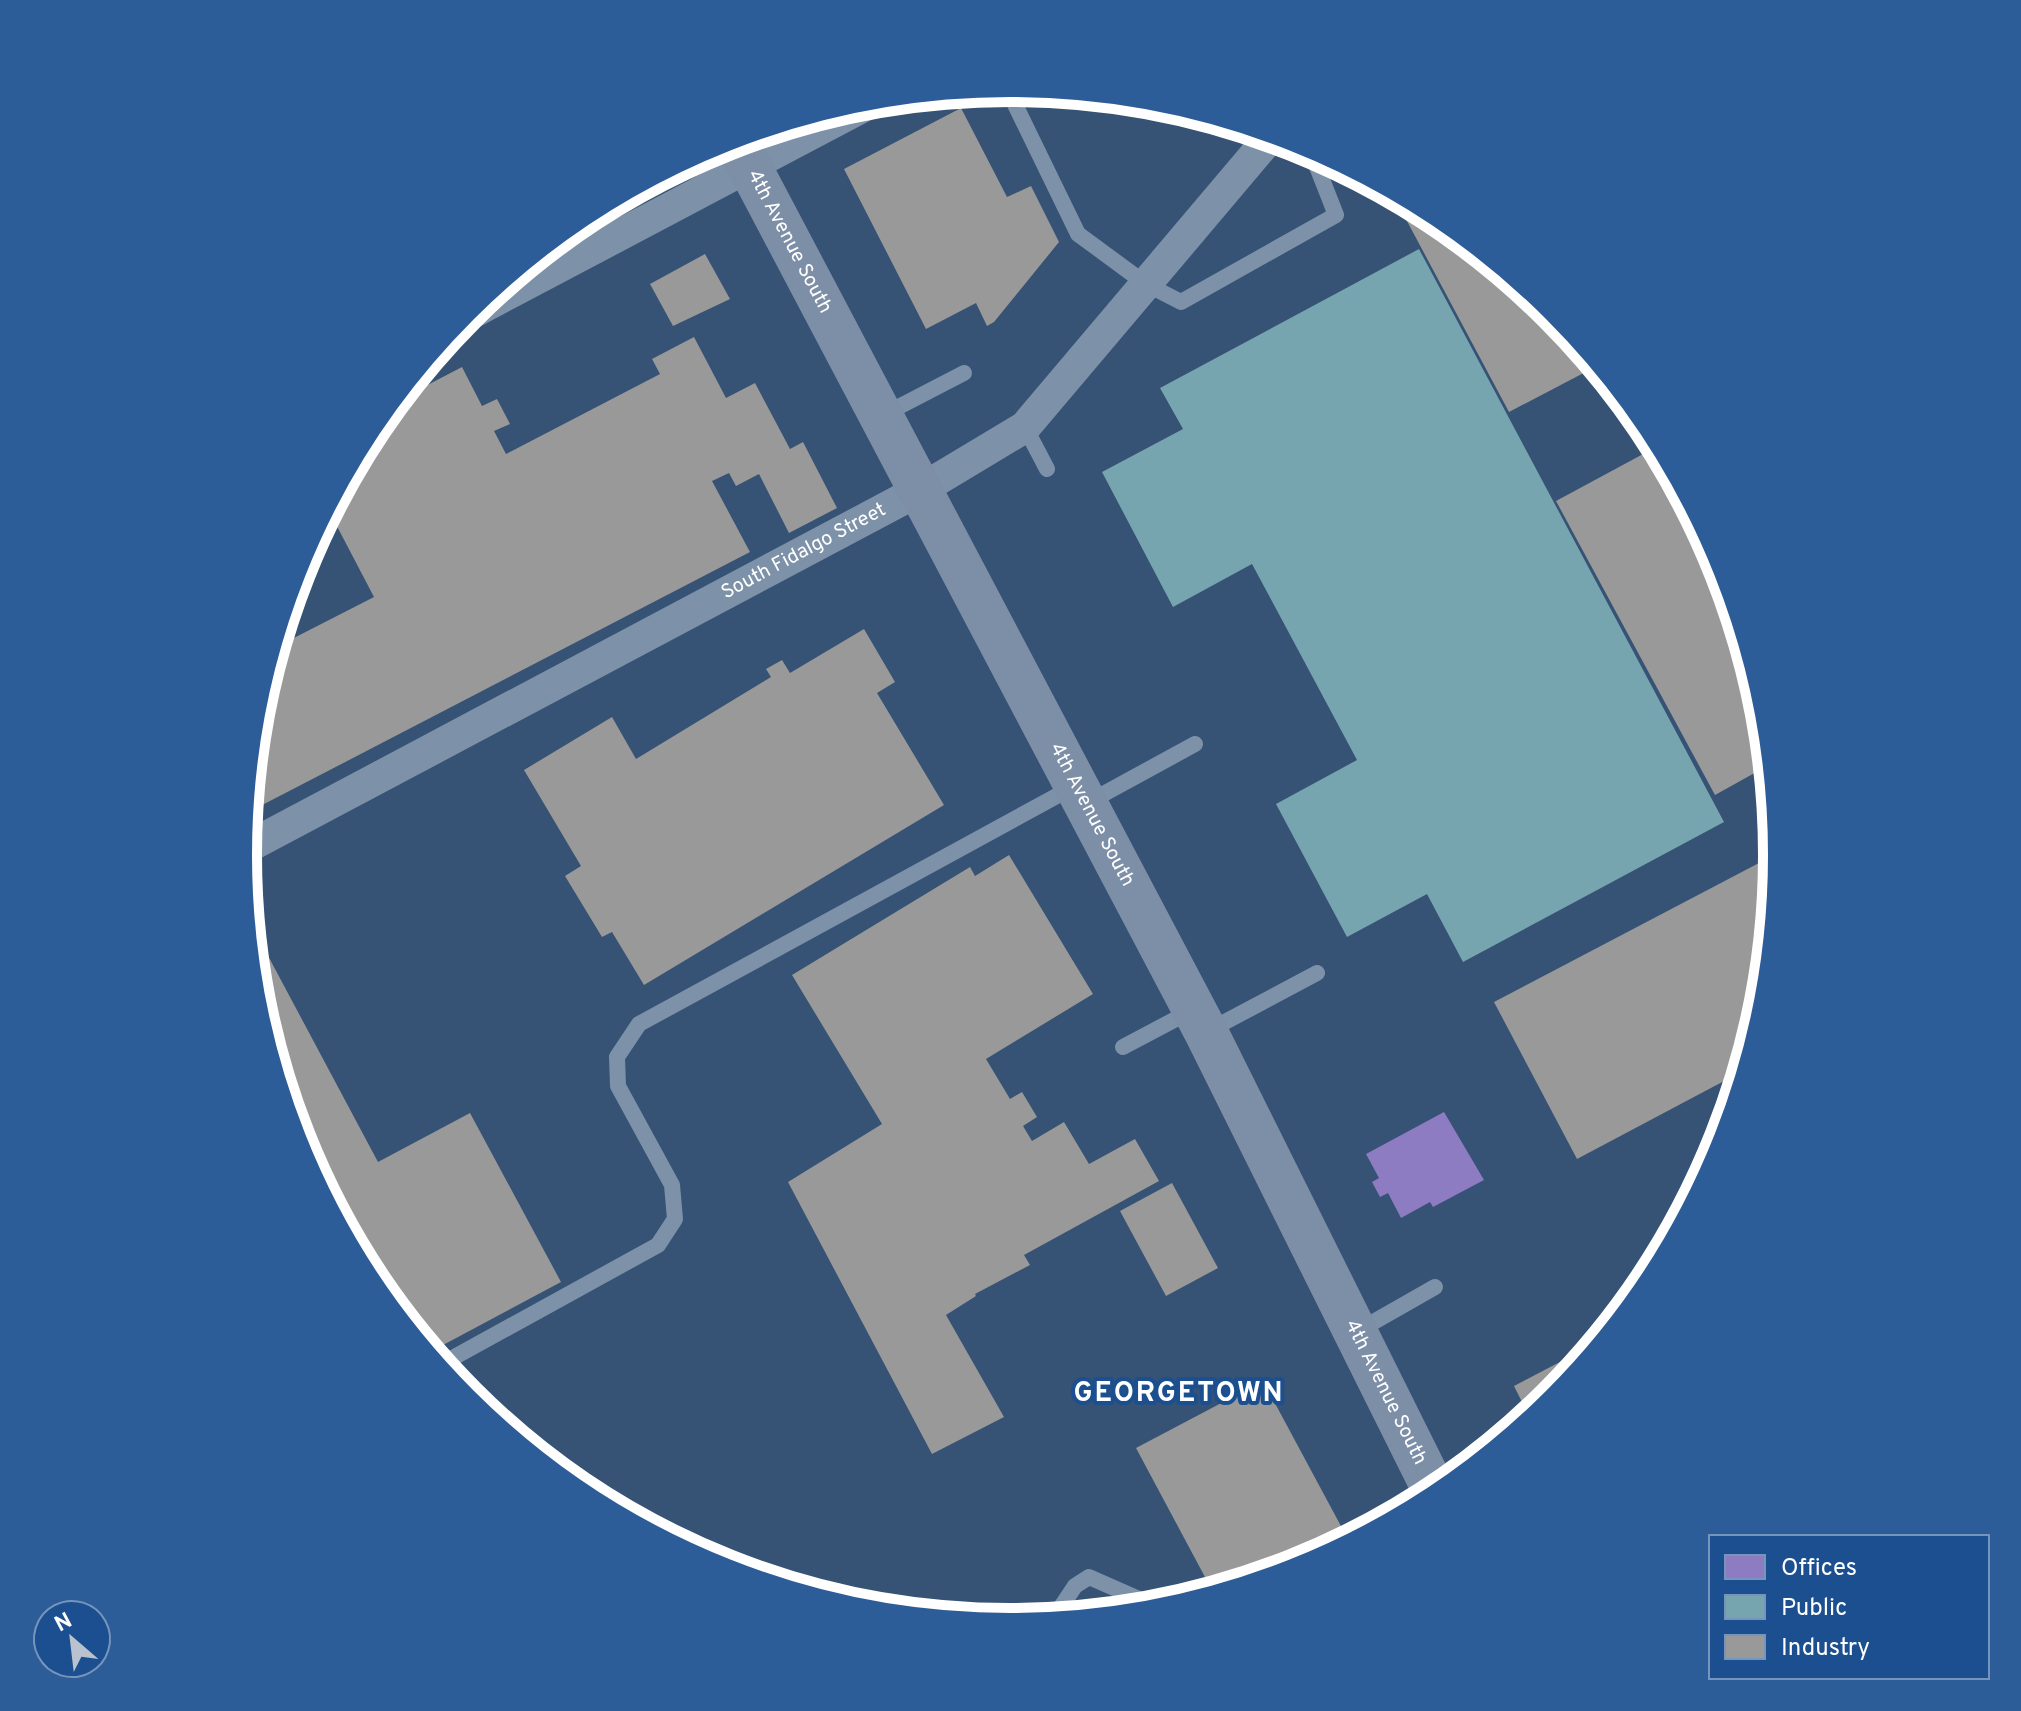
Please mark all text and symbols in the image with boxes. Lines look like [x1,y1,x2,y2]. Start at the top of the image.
street label: 4th Avenue South [741,166,838,318]
street label: South Fidalgo Street [717,497,891,606]
street label: 4th Avenue South [1043,739,1140,891]
street label: 4th Avenue South [1338,1316,1432,1469]
district label: GEORGETOWN [1073,1376,1285,1412]
legend [1709,1535,1989,1679]
text: Offices [1781,1554,1857,1584]
text: Public [1781,1594,1847,1624]
north arrow [32,1599,112,1679]
text: N [50,1608,77,1639]
text: Industry [1781,1634,1870,1664]

